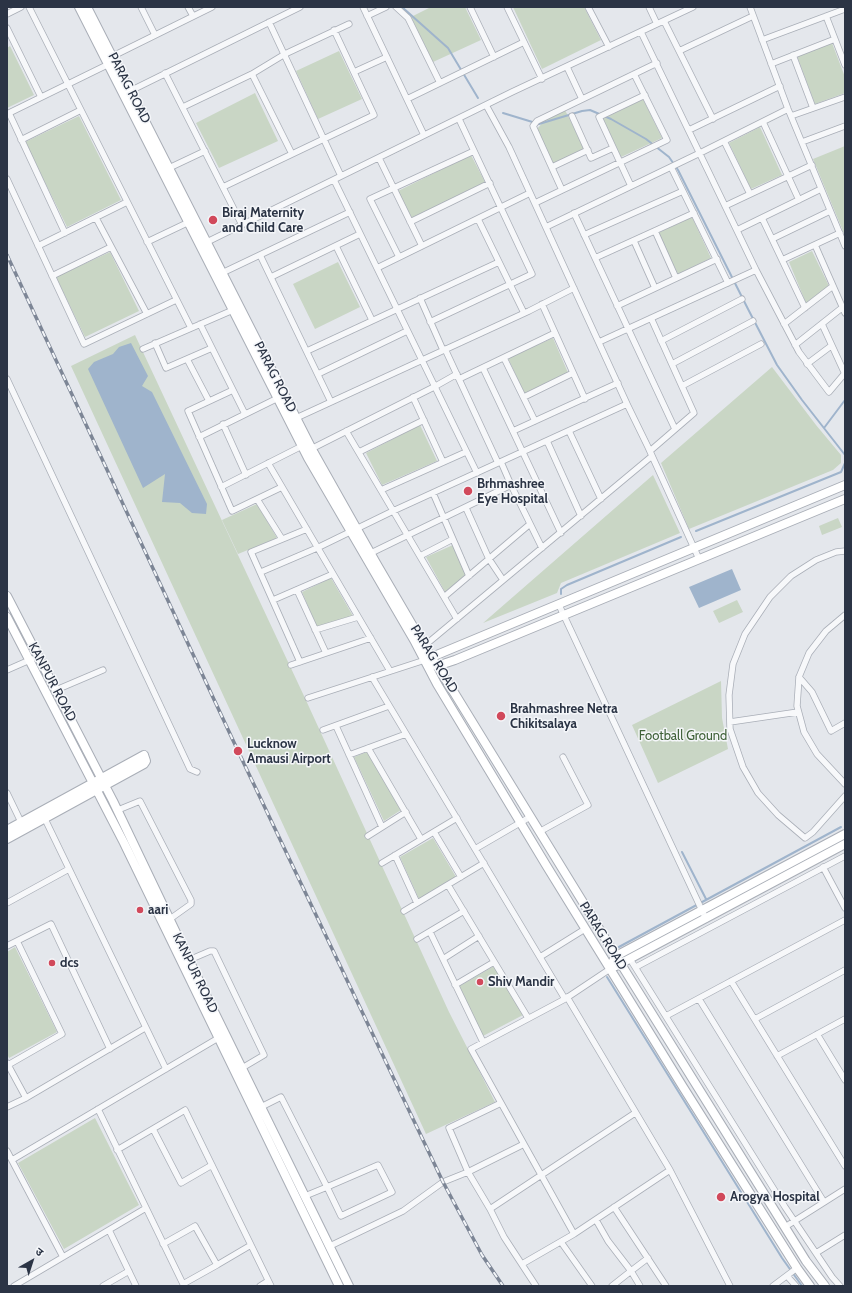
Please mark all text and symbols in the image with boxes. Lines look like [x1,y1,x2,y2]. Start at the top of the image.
street label: PARAG ROAD [104,50,154,126]
place label: Biraj Maternity and Child Care [222,205,304,236]
marker: Biraj Maternity and Child Care [207,214,219,226]
street label: PARAG ROAD [250,339,300,415]
place label: Brhmashree Eye Hospital [477,476,548,507]
marker: Brhmashree Eye Hospital [462,485,474,497]
street label: PARAG ROAD [407,622,461,696]
street label: KANPUR ROAD [25,640,79,724]
place label: Brahmashree Netra Chikitsalaya [510,701,618,732]
marker: Brahmashree Netra Chikitsalaya [495,710,507,722]
park label: Football Ground [639,728,727,744]
place label: Lucknow Amausi Airport [247,736,331,767]
marker: Lucknow Amausi Airport [232,745,244,757]
street label: PARAG ROAD [576,899,630,973]
place label: aari [148,902,168,918]
marker: aari [135,905,145,915]
street label: KANPUR ROAD [169,930,221,1016]
place label: dcs [60,955,79,971]
marker: dcs [47,958,57,968]
place label: Shiv Mandir [488,974,554,990]
marker: Shiv Mandir [475,977,485,987]
place label: Arogya Hospital [730,1189,820,1205]
marker: Arogya Hospital [715,1191,727,1203]
north arrow [12,1241,52,1281]
text: उ [33,1244,46,1259]

